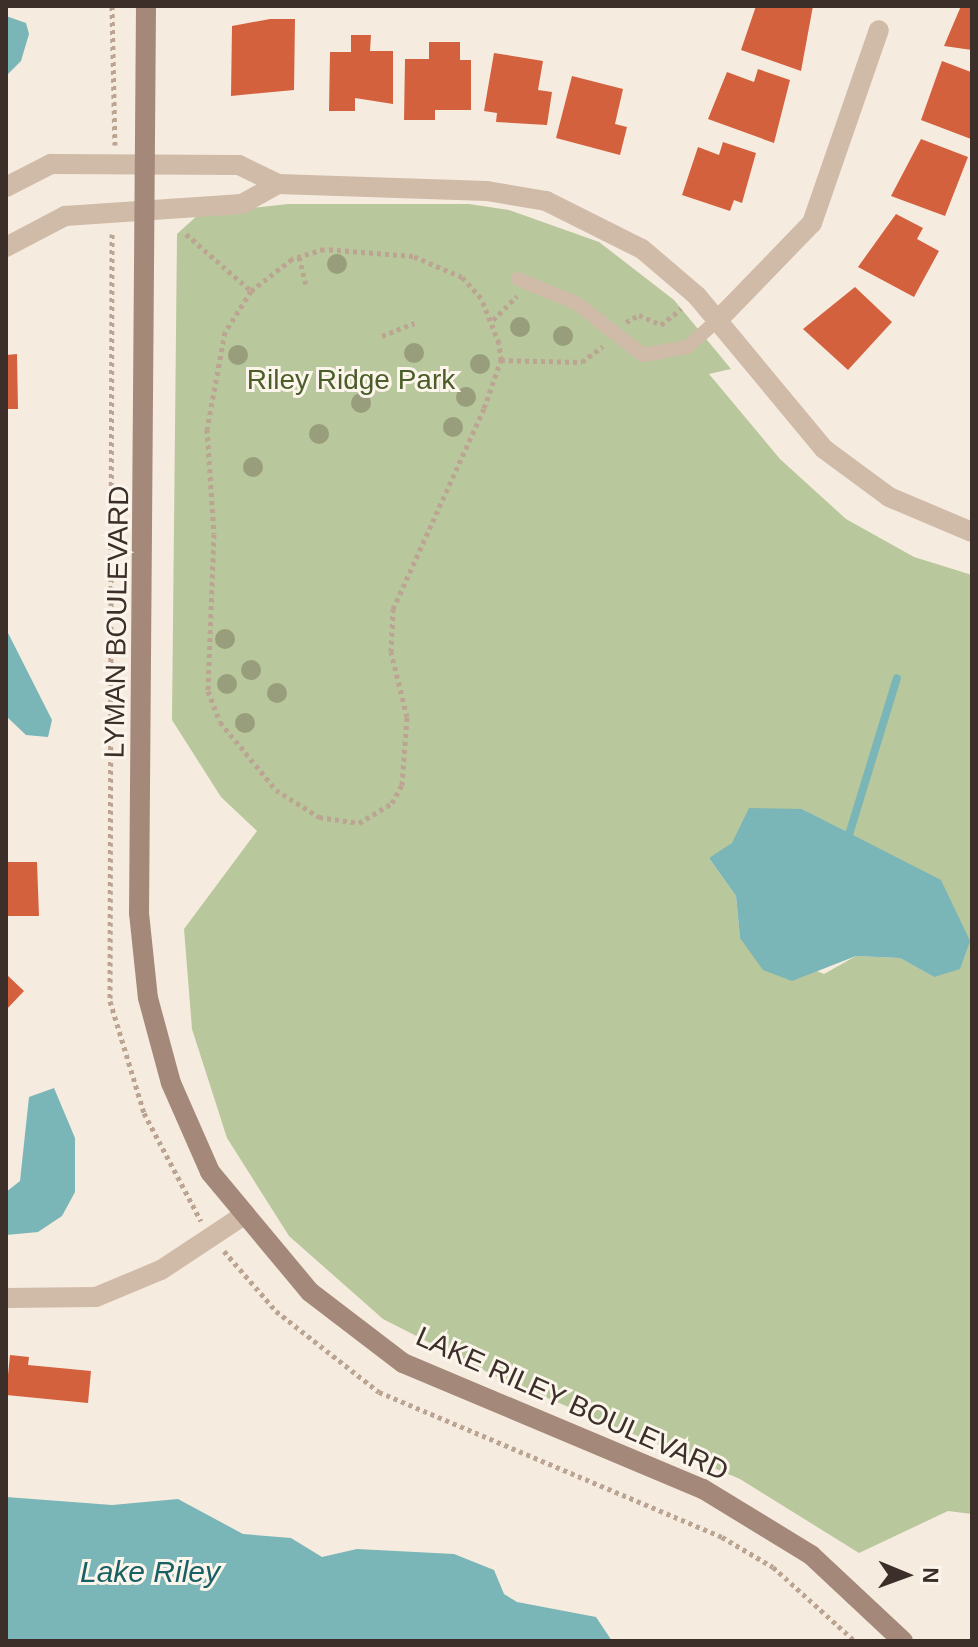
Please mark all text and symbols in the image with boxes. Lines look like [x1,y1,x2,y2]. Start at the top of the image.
park label: Riley Ridge Park [247,363,455,397]
street label: LYMAN BOULEVARD [98,485,136,759]
street label: LAKE RILEY BOULEVARD [410,1320,734,1488]
north arrow [866,1535,946,1615]
water label: Lake Riley [80,1554,220,1590]
text: N [918,1567,943,1584]

